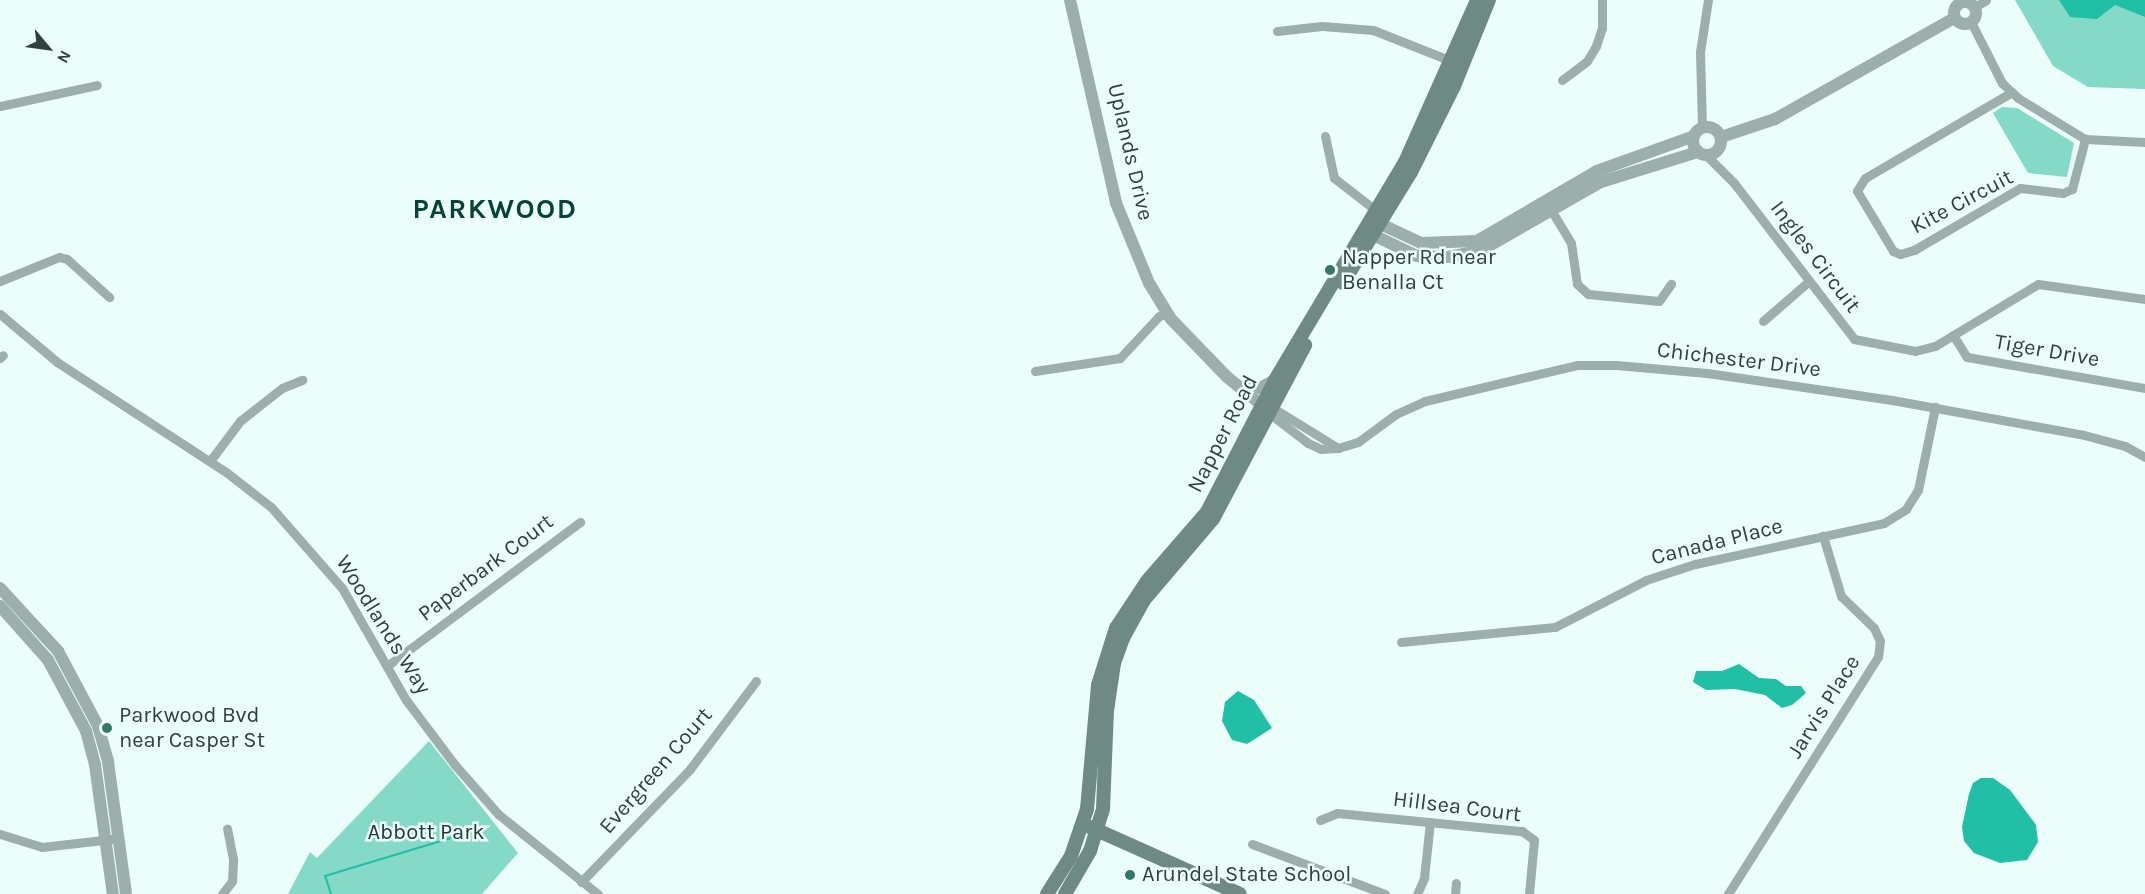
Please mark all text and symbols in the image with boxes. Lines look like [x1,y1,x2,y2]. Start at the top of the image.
north arrow [18,18,78,78]
text: N [53,47,75,67]
street label: Uplands Drive [1101,81,1159,223]
street label: Kite Circuit [1906,164,2018,240]
district label: PARKWOOD [413,192,577,226]
street label: Ingles Circuit [1764,196,1866,318]
place label: Napper Rd near Benalla Ct [1342,244,1496,296]
marker: Napper Rd near Benalla Ct [1323,263,1337,277]
street label: Tiger Drive [1993,329,2101,373]
street label: Chichester Drive [1656,337,1822,383]
street label: Napper Road [1182,371,1264,497]
street label: Paperbark Court [413,509,559,627]
street label: Canada Place [1649,513,1785,571]
street label: Woodlands Way [330,551,436,699]
street label: Jarvis Place [1782,651,1866,763]
place label: Parkwood Bvd near Casper St [119,702,265,754]
street label: Evergreen Court [594,702,718,840]
marker: Parkwood Bvd near Casper St [100,721,114,735]
street label: Hillsea Court [1391,786,1523,828]
park label: Abbott Park [367,820,485,846]
place label: Arundel State School [1142,862,1352,888]
marker: Arundel State School [1123,868,1137,882]

